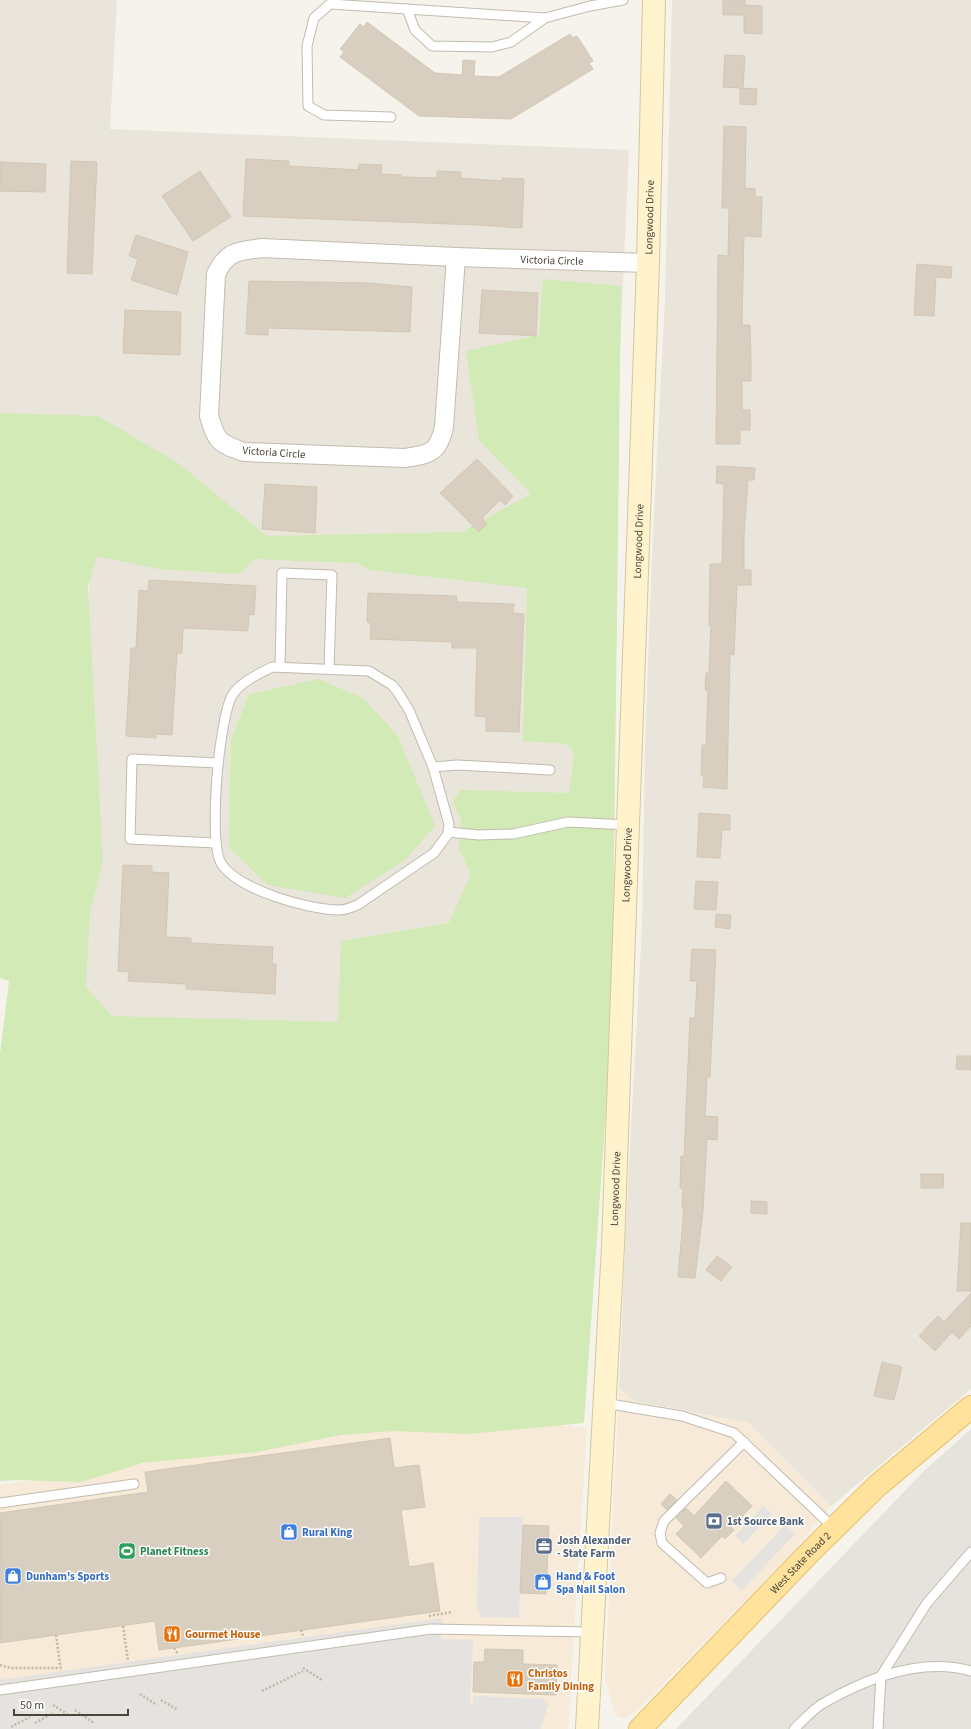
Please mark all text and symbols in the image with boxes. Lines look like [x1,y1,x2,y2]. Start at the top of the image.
street label: Longwood Drive [641,179,658,255]
street label: Victoria Circle [520,252,584,269]
street label: Victoria Circle [242,443,306,462]
street label: Longwood Drive [630,503,647,579]
street label: Longwood Drive [618,827,636,903]
street label: Longwood Drive [607,1151,624,1226]
bank icon: 1st Source Bank [704,1511,724,1531]
place label: 1st Source Bank [727,1514,804,1529]
shop icon: Rural King [279,1522,299,1542]
place label: Rural King [302,1525,352,1540]
street label: West State Road 2 [767,1529,834,1597]
place label: Josh Alexander - State Farm [557,1533,632,1561]
office icon: Josh Alexander - State Farm [534,1536,554,1556]
sports icon: Planet Fitness [117,1541,137,1561]
place label: Planet Fitness [140,1544,209,1559]
shop icon: Dunham's Sports [3,1566,23,1586]
place label: Dunham's Sports [26,1569,109,1584]
place label: Hand & Foot Spa Nail Salon [556,1569,625,1597]
shop icon: Hand & Foot Spa Nail Salon [533,1572,553,1592]
restaurant icon: Gourmet House [162,1624,182,1644]
place label: Gourmet House [185,1627,261,1642]
place label: Christos Family Dining [528,1666,594,1694]
restaurant icon: Christos Family Dining [505,1669,525,1689]
scale bar [14,1691,128,1717]
text: 50 m [20,1697,44,1714]

